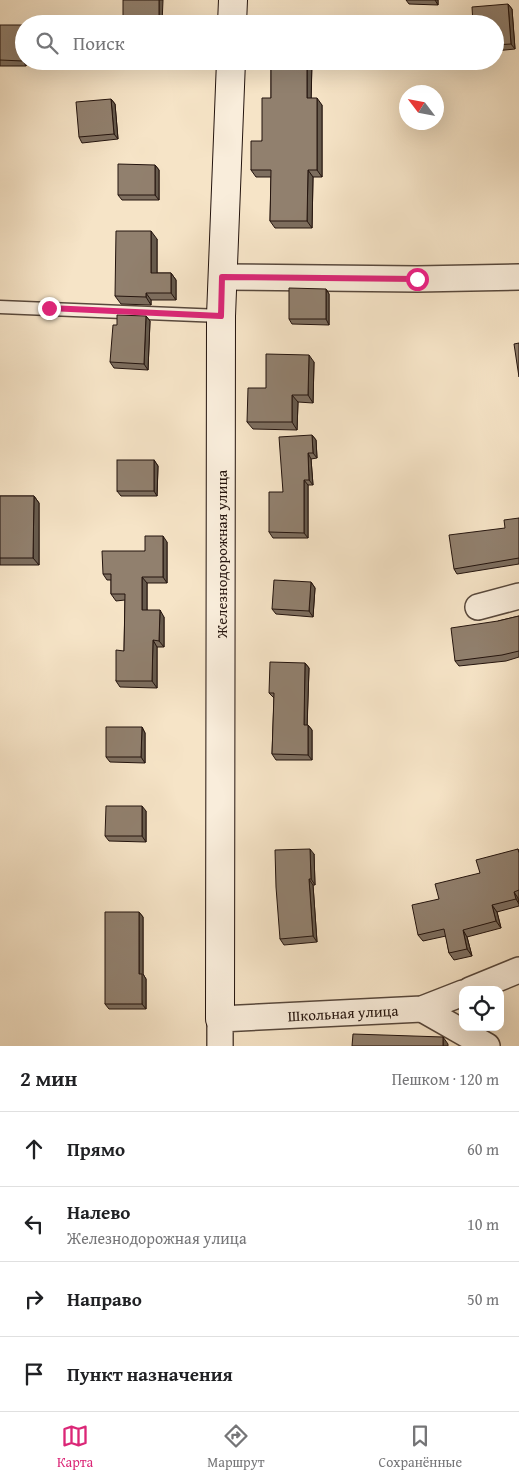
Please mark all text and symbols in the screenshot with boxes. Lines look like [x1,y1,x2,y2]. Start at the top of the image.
search box [15,15,504,70]
icon: search [33,29,61,57]
text: Поиск [73,29,125,57]
north arrow [399,85,444,130]
route start [406,268,429,291]
route end [38,297,61,320]
street label: Железнодорожная улица [211,469,232,639]
map controls [459,986,504,1031]
button: locate [459,986,504,1031]
street label: Школьная улица [287,1000,400,1026]
text: 2 мин [20,1063,77,1094]
text: Пешком · 120 m [392,1067,499,1091]
icon: ahead [20,1135,48,1163]
text: Прямо [67,1135,125,1163]
text: 60 m [467,1137,499,1161]
text: Налево [67,1198,130,1226]
icon: left [20,1210,48,1238]
text: 10 m [467,1212,499,1236]
text: Железнодорожная улица [67,1226,247,1250]
icon: right [20,1285,48,1313]
text: Направо [67,1285,142,1313]
text: 50 m [467,1287,499,1311]
icon: arrive [20,1360,48,1388]
text: Пункт назначения [67,1360,233,1388]
tab: Карта [57,1422,93,1472]
tab: Маршрут [207,1422,265,1472]
tab: Сохранённые [379,1422,462,1472]

